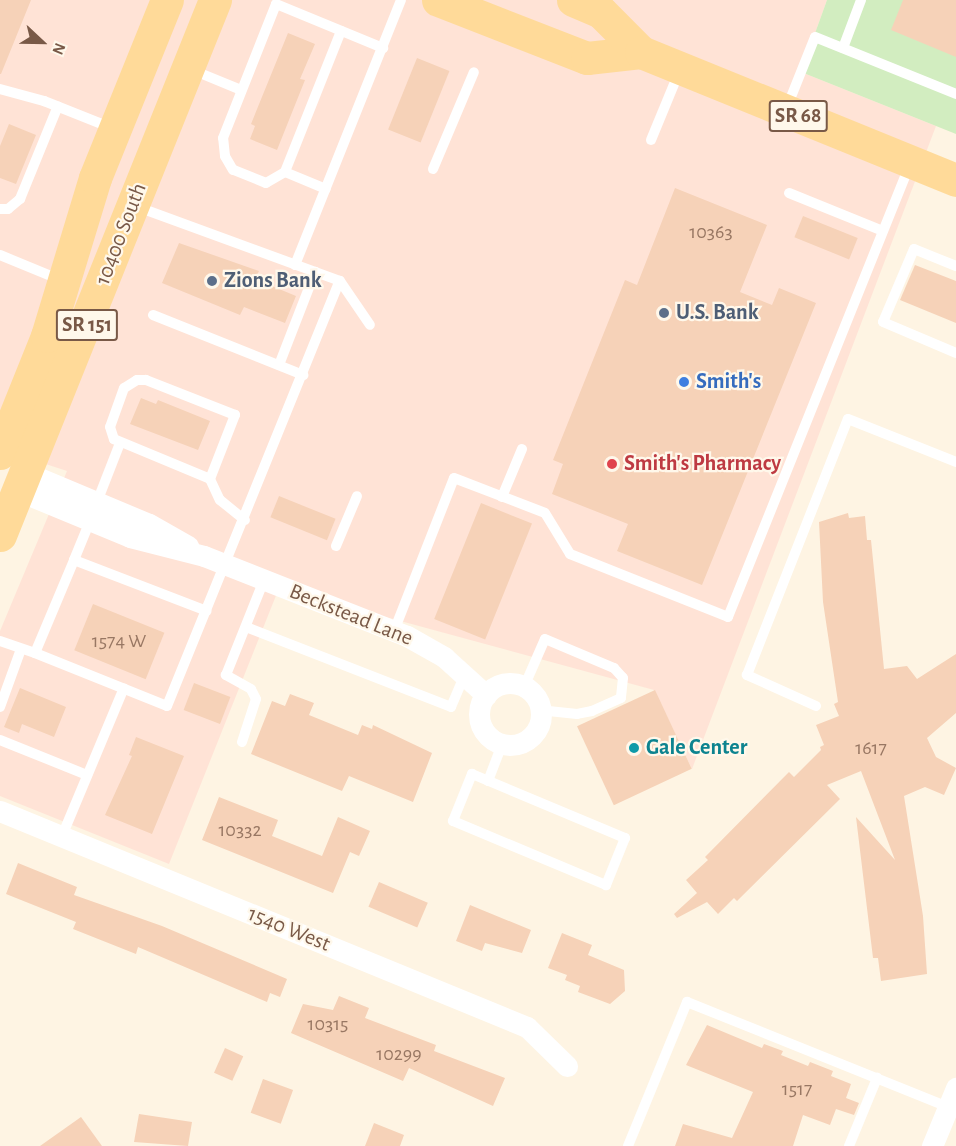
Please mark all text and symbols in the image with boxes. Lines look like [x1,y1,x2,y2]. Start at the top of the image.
north arrow [12,12,72,72]
text: N [49,41,68,57]
road number: SR 68 [768,98,828,134]
street label: 10400 South [89,179,153,289]
house number: 10363 [689,220,733,244]
place label: Zions Bank [224,268,322,294]
marker: Zions Bank [205,274,219,288]
place label: U.S. Bank [676,300,759,326]
marker: U.S. Bank [657,306,671,320]
road number: SR 151 [56,307,118,343]
place label: Smith's [696,369,761,395]
marker: Smith's [677,375,691,389]
place label: Smith's Pharmacy [624,451,781,477]
marker: Smith's Pharmacy [605,457,619,471]
street label: Beckstead Lane [285,578,417,652]
house number: 1574 W [92,629,146,653]
place label: Gale Center [646,735,747,761]
house number: 1617 [855,736,887,760]
marker: Gale Center [627,741,641,755]
house number: 10332 [218,818,262,842]
street label: 1540 West [244,901,334,957]
house number: 10315 [308,1012,348,1036]
house number: 10299 [376,1042,422,1066]
house number: 1517 [782,1077,812,1101]

